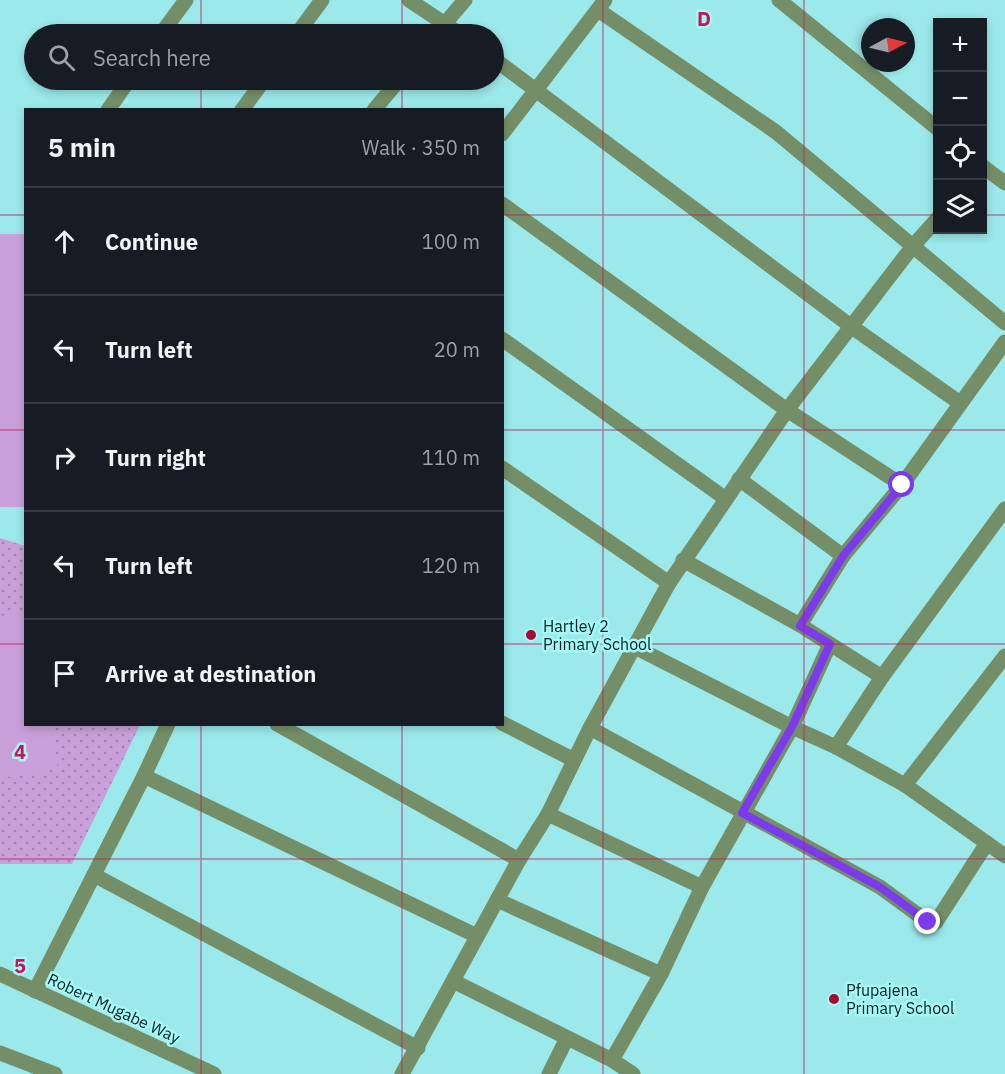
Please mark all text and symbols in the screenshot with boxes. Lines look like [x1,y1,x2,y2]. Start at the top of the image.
text: D [697,5,711,32]
north arrow [861,18,915,72]
map controls [933,18,987,234]
button: + [933,18,987,72]
search box [24,24,504,90]
icon: search [45,41,78,74]
text: Search here [93,43,211,72]
button: − [933,72,987,126]
button: locate [933,126,987,180]
text: 5 min [48,130,116,164]
text: Walk · 350 m [362,134,480,161]
button: layers [933,180,987,234]
icon: ahead [48,225,81,258]
text: Continue [105,227,198,256]
text: 100 m [422,228,480,255]
icon: left [48,333,81,366]
text: Turn left [105,335,193,364]
text: 20 m [434,336,480,363]
icon: right [48,441,81,474]
text: Turn right [105,443,206,472]
text: 110 m [422,444,480,471]
route start [888,471,914,497]
icon: left [48,549,81,582]
text: Turn left [105,551,193,580]
text: 120 m [422,552,480,579]
place label: Hartley 2 Primary School [543,616,651,654]
marker: Hartley 2 Primary School [524,628,538,642]
icon: arrive [48,657,81,690]
text: Arrive at destination [105,659,316,688]
text: 4 [14,738,26,765]
route end [914,908,940,934]
text: 5 [14,952,26,979]
street label: Robert Mugabe Way [45,969,183,1047]
place label: Pfupajena Primary School [846,980,954,1018]
marker: Pfupajena Primary School [827,992,841,1006]

